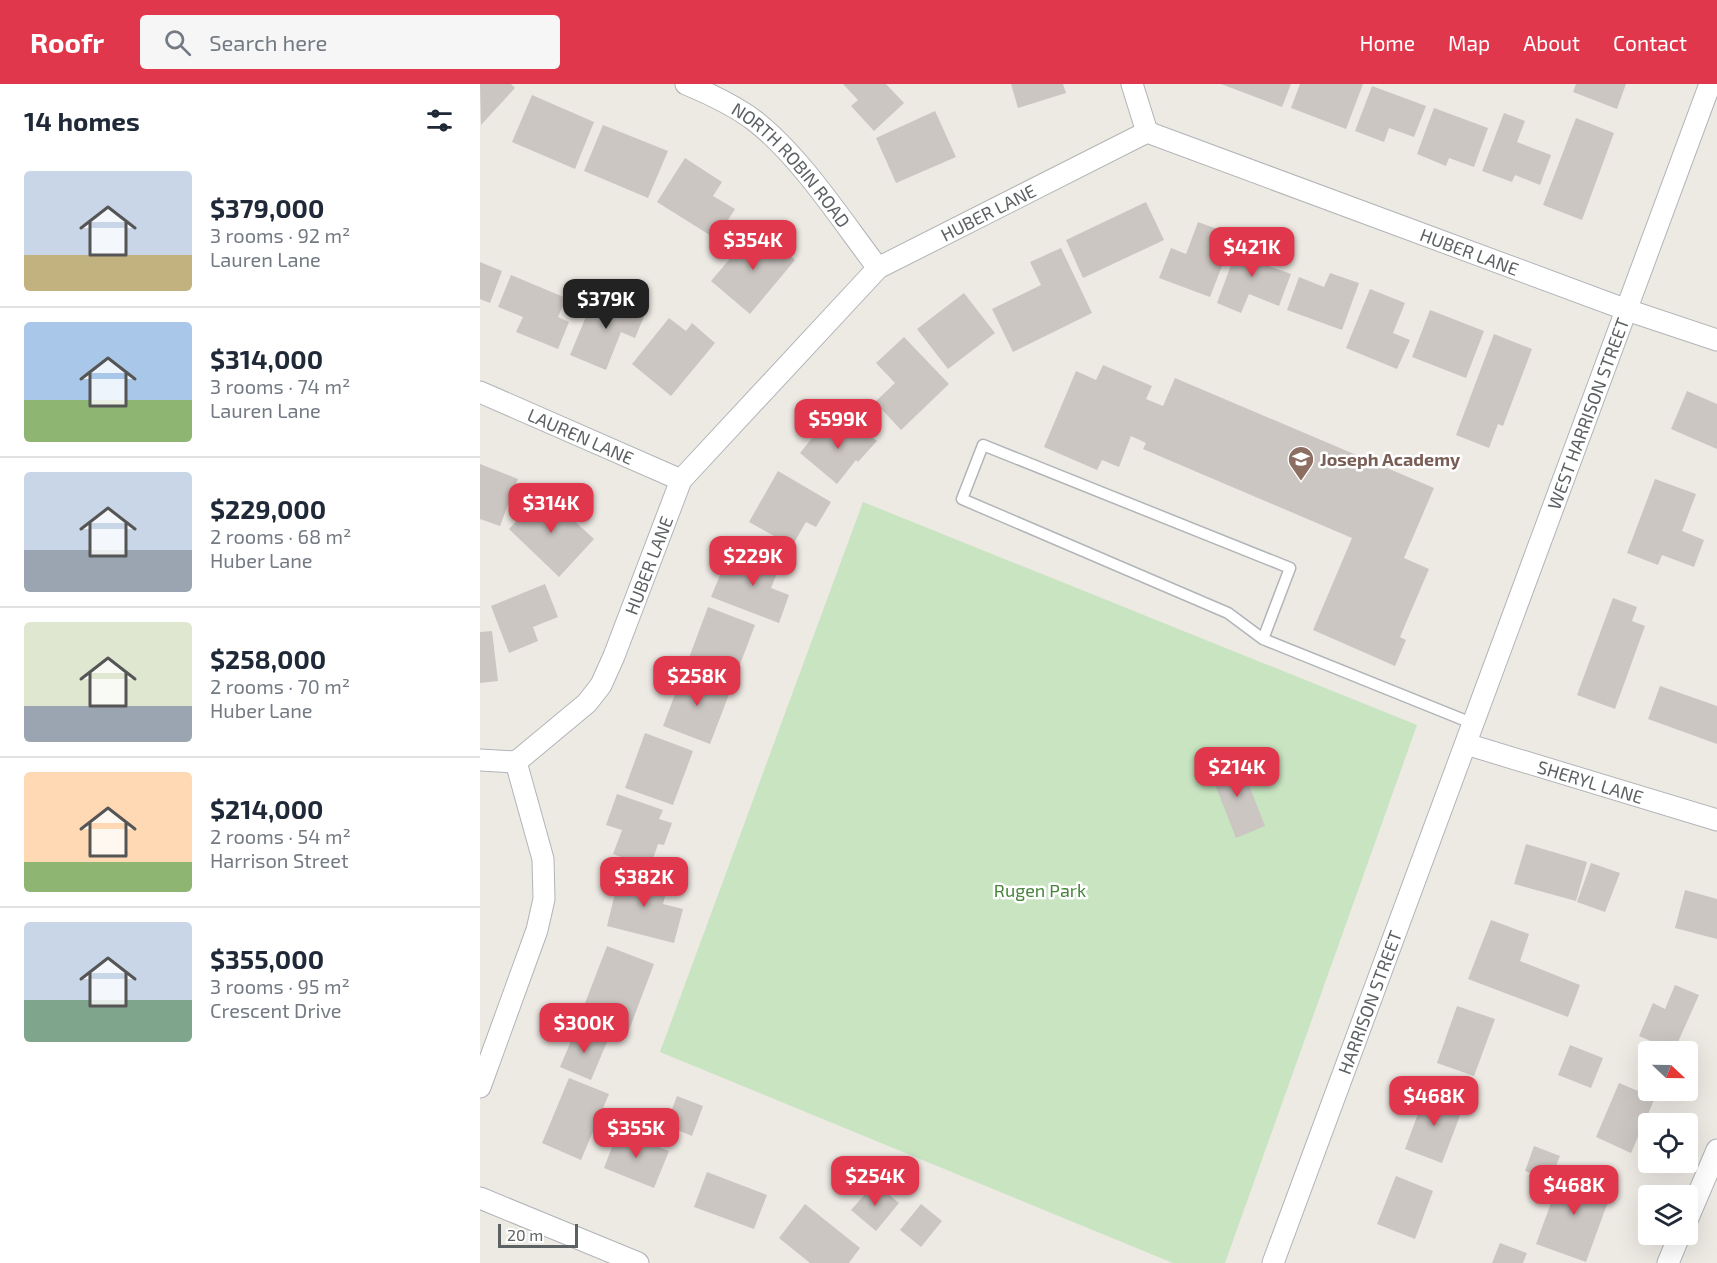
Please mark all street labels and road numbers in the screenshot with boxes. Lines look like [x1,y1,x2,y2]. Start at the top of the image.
street label: NORTH ROBIN ROAD [728,97,855,232]
street label: HUBER LANE [937,179,1039,246]
street label: HUBER LANE [1417,223,1522,280]
street label: WEST HARRISON STREET [1542,314,1634,512]
street label: LAUREN LANE [524,403,637,469]
street label: HUBER LANE [620,513,677,618]
street label: SHERYL LANE [1535,755,1646,808]
street label: HARRISON STREET [1333,927,1406,1077]

